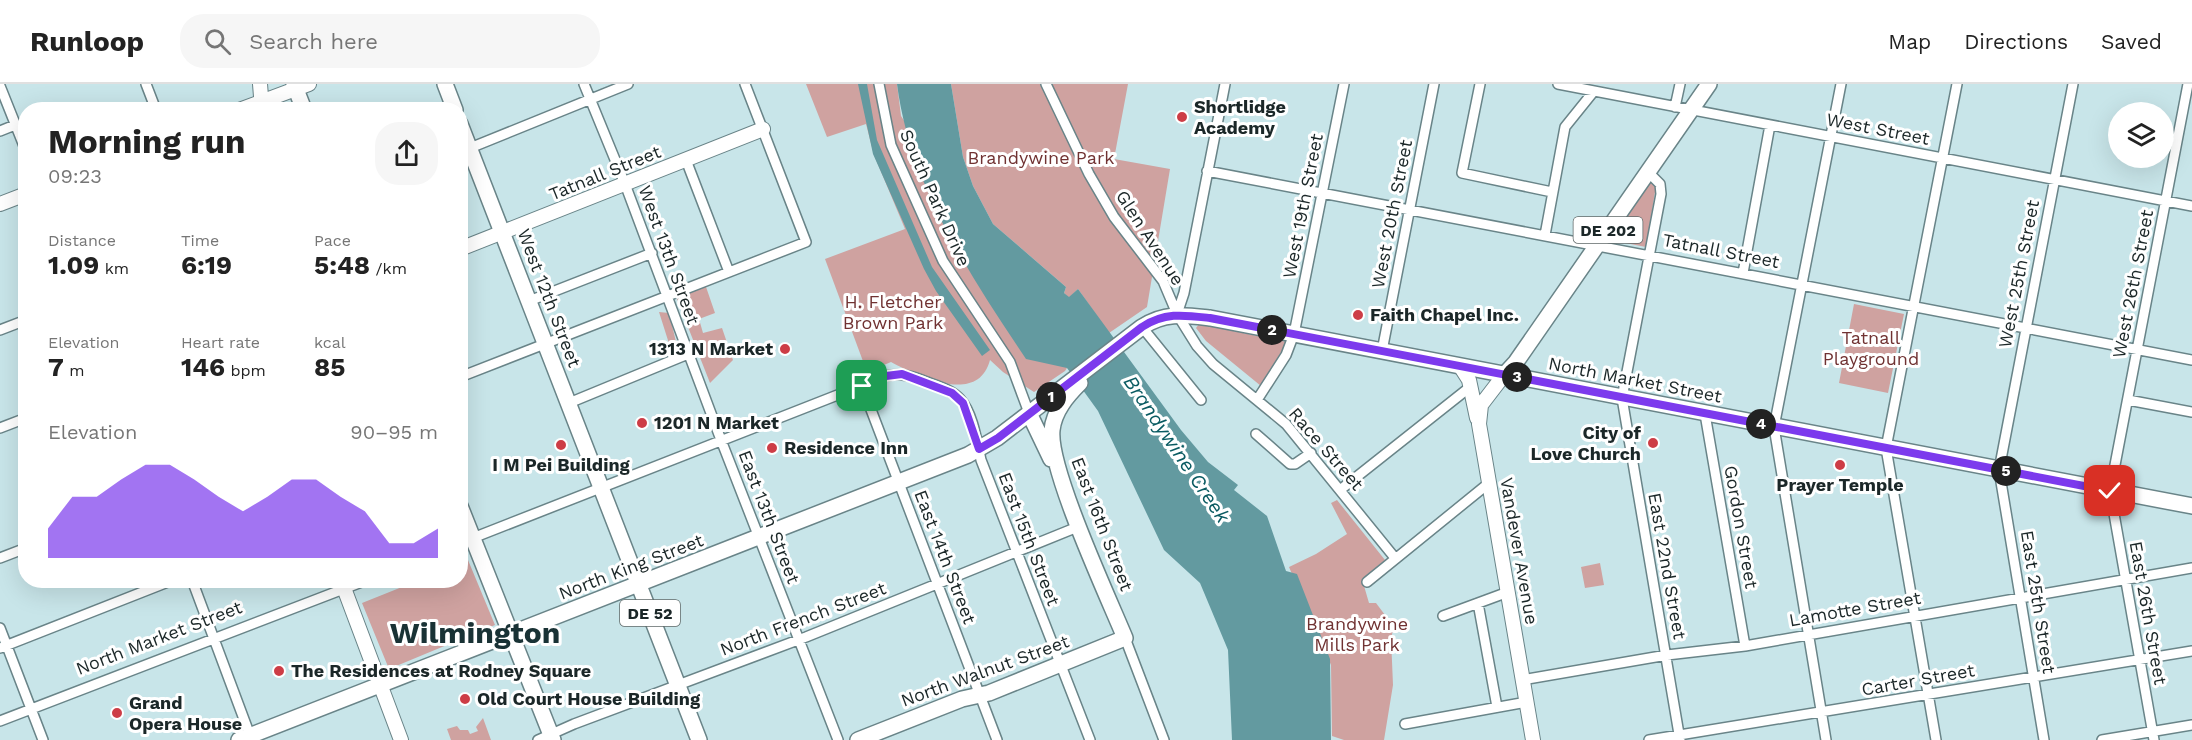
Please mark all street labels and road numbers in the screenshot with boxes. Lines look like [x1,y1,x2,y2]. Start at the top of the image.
street label: West Street [1825,108,1932,149]
street label: South Park Drive [896,126,975,269]
street label: West 19th Street [1278,131,1327,280]
street label: West 20th Street [1367,137,1416,290]
street label: Tatnall Street [546,140,664,204]
street label: West 13th Street [635,182,705,328]
street label: Glen Avenue [1112,186,1189,289]
street label: West 25th Street [1994,198,2043,350]
street label: West 26th Street [2108,208,2157,360]
road number: DE 202 [1574,217,1642,243]
street label: West 12th Street [513,226,586,370]
street label: Tatnall Street [1661,229,1782,272]
street label: North Market Street [1547,352,1724,407]
street label: Race Street [1285,403,1368,495]
street label: East 13th Street [734,447,805,587]
street label: East 16th Street [1067,454,1138,594]
street label: Gordon Street [1720,464,1763,590]
street label: East 15th Street [994,469,1065,609]
street label: Vandever Avenue [1496,476,1543,626]
street label: East 14th Street [910,487,981,627]
street label: East 22nd Street [1644,491,1691,641]
street label: North King Street [556,529,706,604]
street label: East 25th Street [2017,529,2060,676]
street label: East 26th Street [2126,540,2172,687]
street label: North French Street [717,577,889,660]
street label: Lamotte Street [1787,587,1923,630]
street label: North Market Street [73,596,245,679]
road number: DE 52 [620,600,680,626]
street label: North Walnut Street [898,630,1072,711]
street label: Carter Street [1860,659,1977,700]

